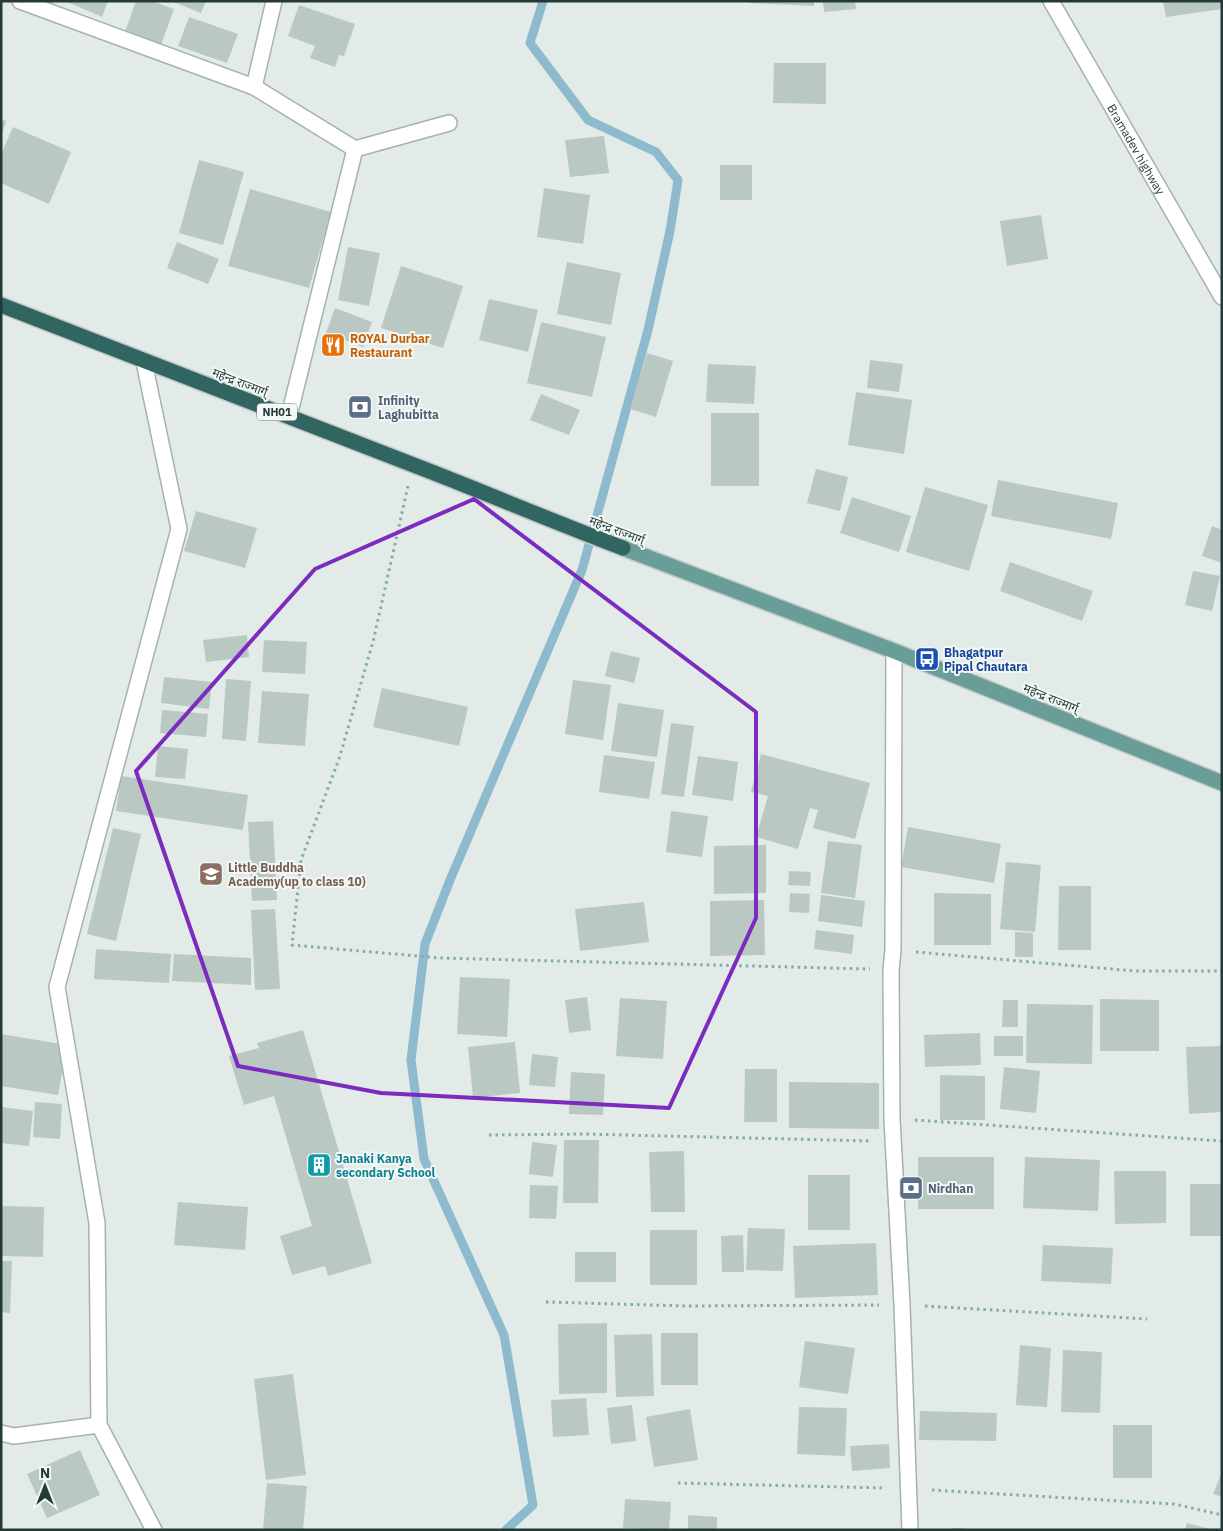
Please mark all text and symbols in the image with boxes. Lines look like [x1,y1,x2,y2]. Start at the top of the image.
street label: Bramadev highway [1104,101,1169,197]
place label: ROYAL Durbar Restaurant [350,331,430,360]
restaurant icon: ROYAL Durbar Restaurant [320,332,346,358]
street label: महेन्द्र राज्मार्ग् [210,365,272,400]
place label: Infinity Laghubitta [378,393,439,422]
bank icon: Infinity Laghubitta [347,394,373,420]
road number: NH01 [257,404,297,421]
street label: महेन्द्र राज्मार्ग् [587,513,649,548]
place label: Bhagatpur Pipal Chautara [944,645,1028,674]
bus stop icon: Bhagatpur Pipal Chautara [914,646,940,672]
street label: महेन्द्र राज्मार्ग् [1021,680,1083,717]
place label: Little Buddha Academy(up to class 10) [228,860,366,889]
school or university icon: Little Buddha Academy(up to class 10) [198,861,224,887]
place label: Janaki Kanya secondary School [336,1151,436,1180]
building icon: Janaki Kanya secondary School [306,1152,332,1178]
bank icon: Nirdhan [898,1175,924,1201]
place label: Nirdhan [928,1181,973,1196]
north arrow [20,1461,70,1511]
text: N [40,1464,50,1482]

